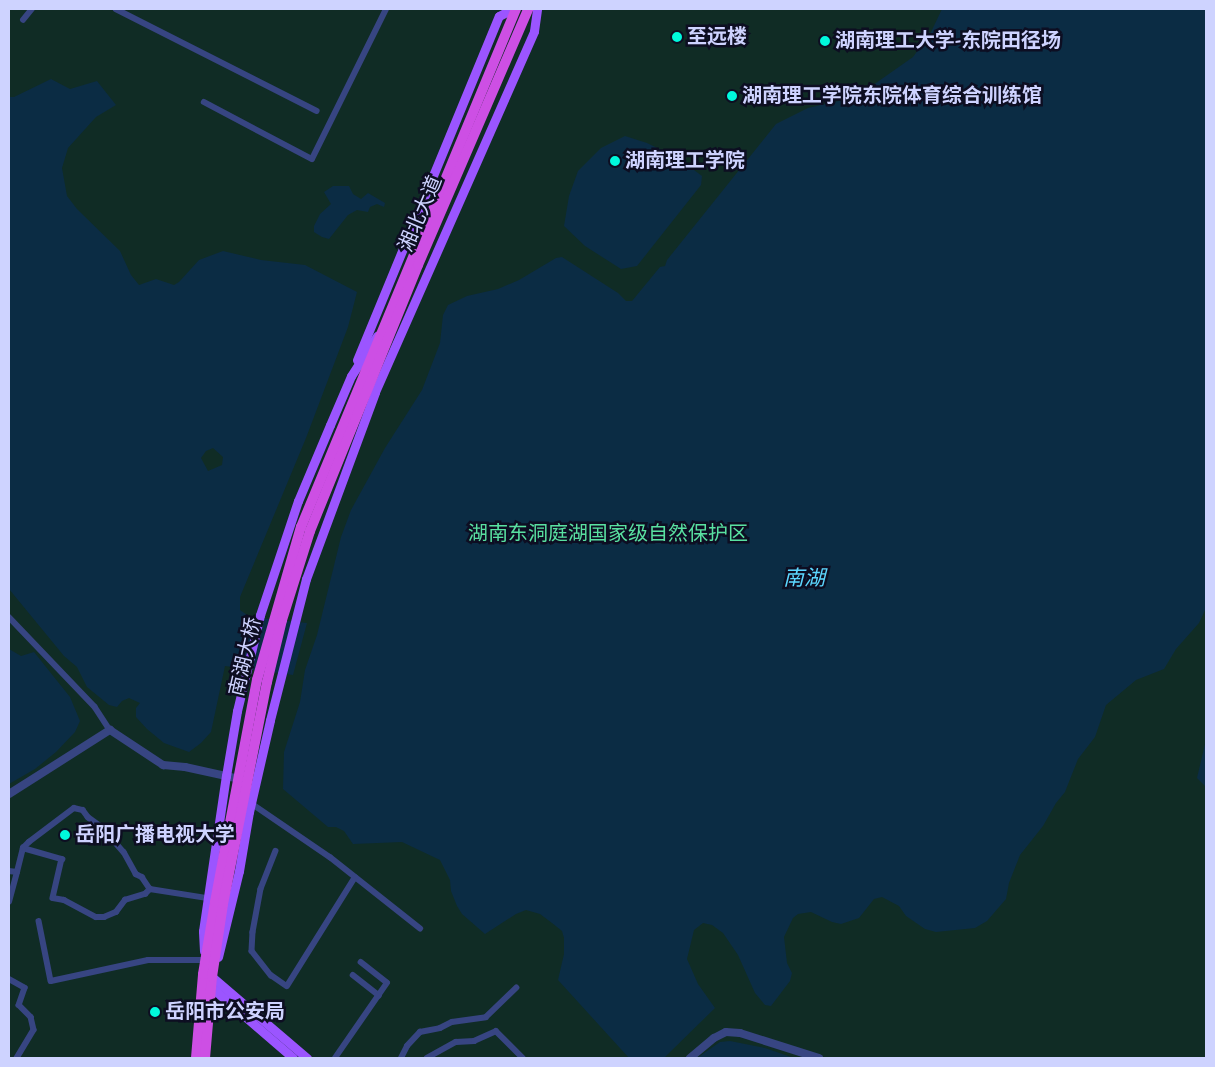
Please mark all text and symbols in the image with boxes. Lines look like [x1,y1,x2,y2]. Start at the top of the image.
place label: 至远楼 [687,25,747,49]
place label: 湖南理工大学-东院田径场 [835,29,1061,53]
marker: 至远楼 [671,31,683,43]
marker: 湖南理工大学-东院田径场 [819,35,831,47]
place label: 湖南理工学院东院体育综合训练馆 [742,84,1042,108]
marker: 湖南理工学院东院体育综合训练馆 [726,90,738,102]
place label: 湖南理工学院 [625,149,745,173]
marker: 湖南理工学院 [609,155,621,167]
street label: 湘北大道 [394,172,448,256]
park label: 湖南东洞庭湖国家级自然保护区 [468,522,748,546]
water label: 南湖 [783,566,825,592]
street label: 南湖大桥 [225,615,267,699]
place label: 岳阳广播电视大学 [75,823,235,847]
marker: 岳阳广播电视大学 [59,829,71,841]
place label: 岳阳市公安局 [165,1000,285,1024]
marker: 岳阳市公安局 [149,1006,161,1018]

